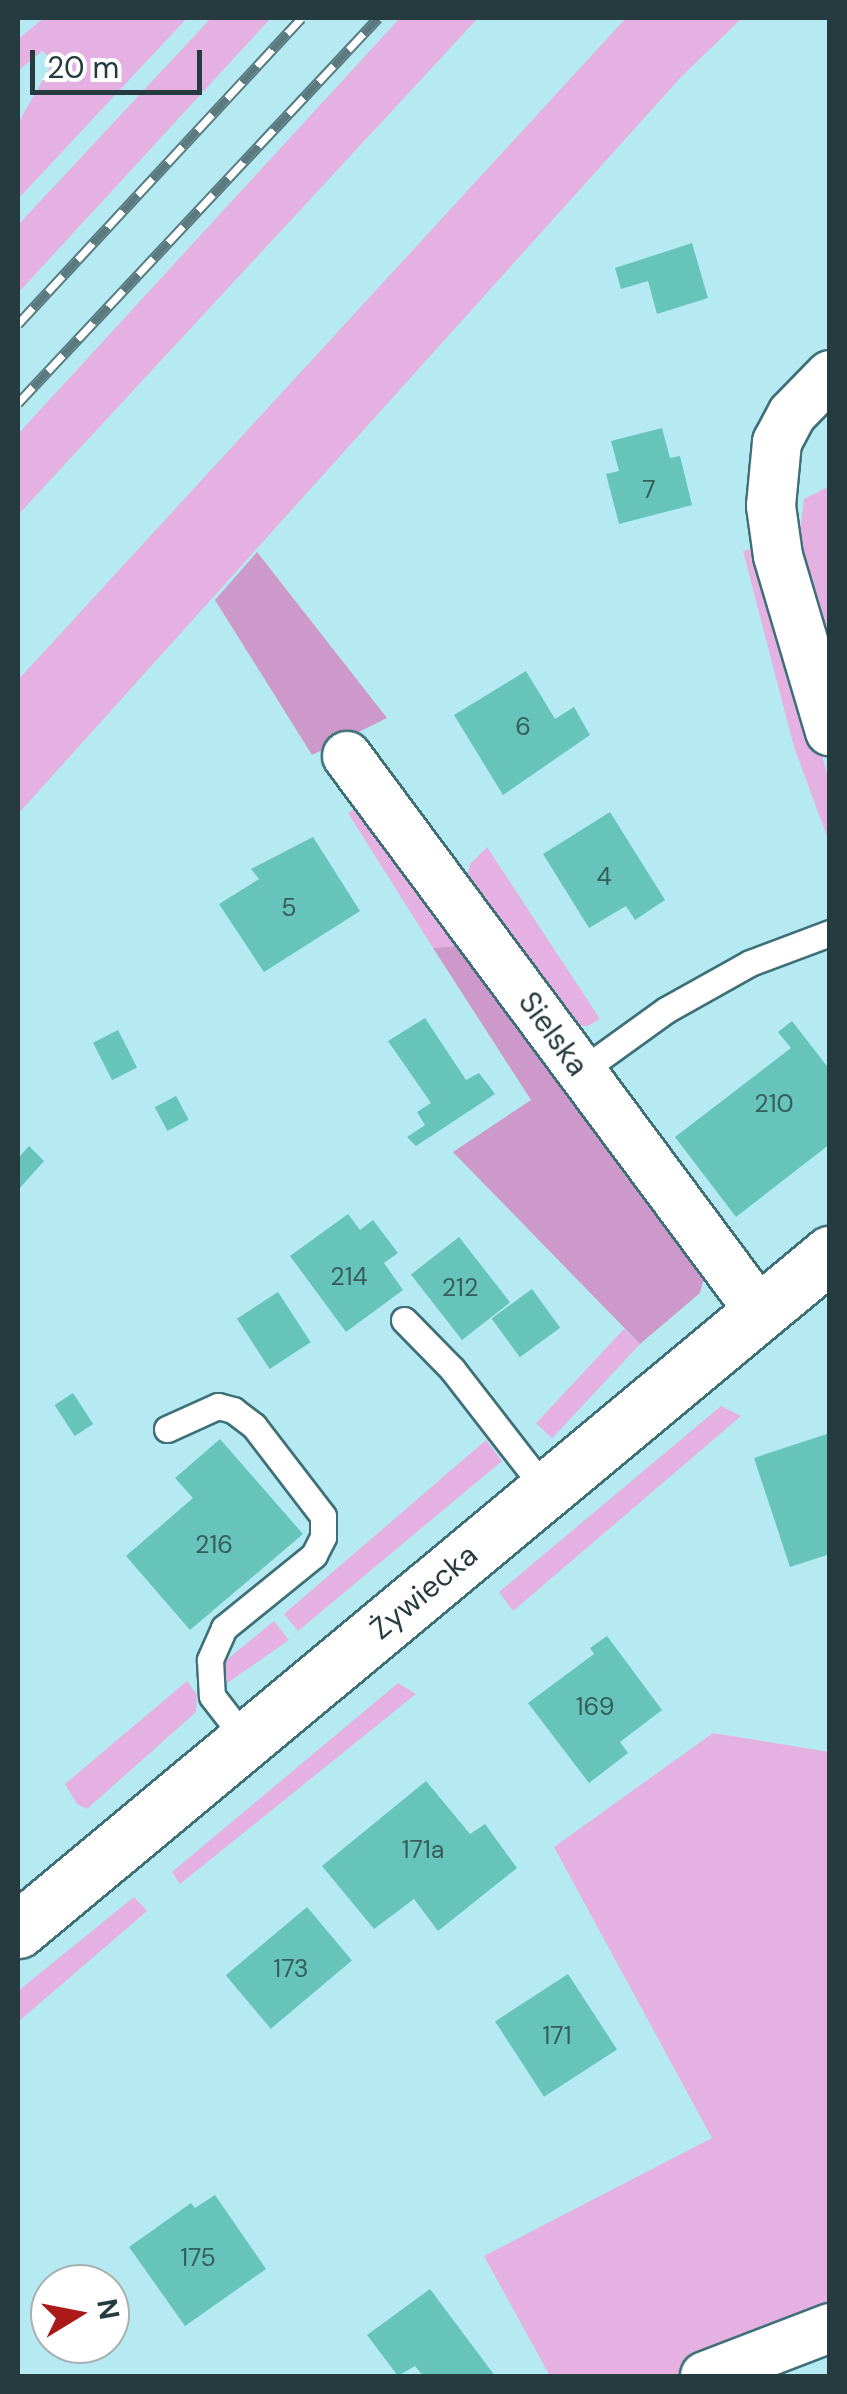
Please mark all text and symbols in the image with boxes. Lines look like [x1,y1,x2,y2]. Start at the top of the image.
scale bar [35,30,208,92]
text: 20 m [47,48,119,87]
house number: 7 [642,475,656,505]
house number: 6 [515,712,531,742]
house number: 4 [596,862,612,892]
house number: 5 [281,893,297,923]
street label: Sielska [511,985,595,1083]
house number: 210 [754,1089,794,1119]
house number: 214 [330,1262,368,1292]
house number: 212 [442,1273,478,1303]
house number: 216 [195,1530,233,1560]
street label: Żywiecka [363,1537,485,1647]
house number: 169 [576,1692,614,1722]
house number: 171a [402,1835,444,1865]
house number: 173 [273,1954,309,1984]
house number: 171 [542,2021,572,2051]
house number: 175 [180,2243,216,2273]
north arrow [30,2264,130,2364]
text: N [88,2296,128,2322]

